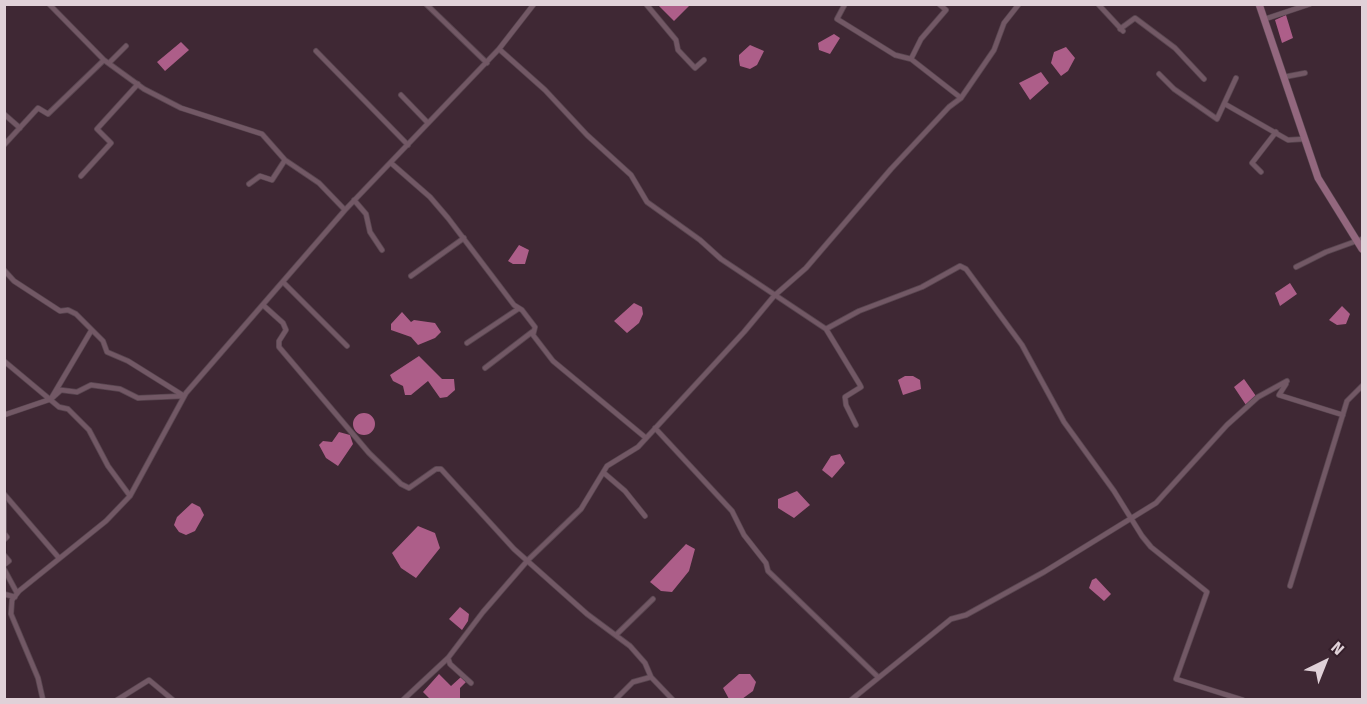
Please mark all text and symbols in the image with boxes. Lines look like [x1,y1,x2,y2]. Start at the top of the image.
north arrow [1295,632,1355,692]
text: N [1327,638,1348,659]

